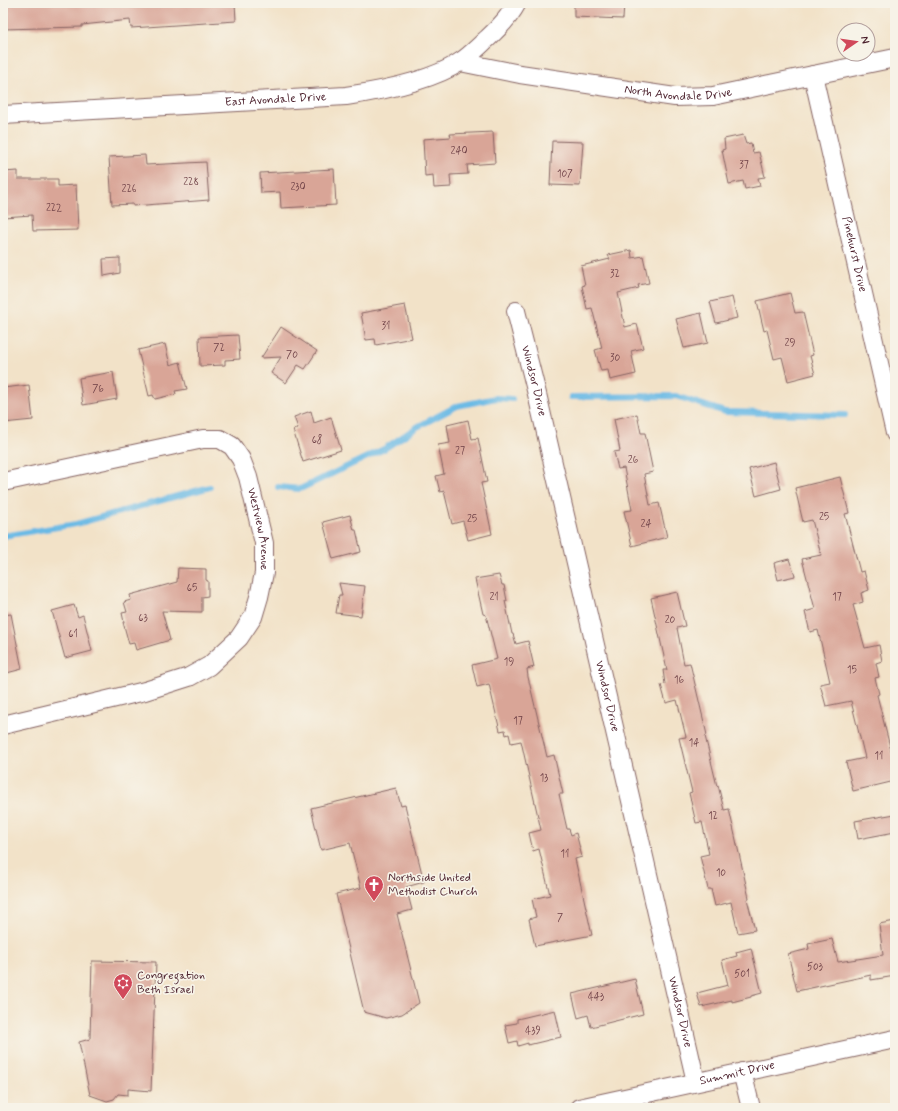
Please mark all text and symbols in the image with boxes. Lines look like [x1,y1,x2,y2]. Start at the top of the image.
north arrow [836,22,876,62]
text: N [857,35,872,45]
street label: North Avondale Drive [623,82,734,105]
street label: East Avondale Drive [224,89,327,111]
house number: 240 [451,145,467,158]
house number: 37 [739,159,749,172]
house number: 107 [557,168,573,181]
house number: 228 [183,176,199,189]
house number: 230 [290,181,306,194]
house number: 226 [122,183,137,196]
house number: 222 [46,202,62,215]
street label: Pinehurst Drive [838,215,870,294]
house number: 32 [610,268,620,281]
house number: 31 [382,320,390,333]
house number: 29 [785,337,795,350]
house number: 72 [213,342,225,355]
street label: Windsor Drive [517,344,550,418]
house number: 70 [286,349,298,362]
house number: 30 [610,352,620,365]
house number: 76 [92,383,104,396]
house number: 68 [312,433,322,447]
house number: 27 [455,445,465,458]
house number: 26 [628,454,639,467]
street label: Westview Avenue [243,486,272,571]
house number: 25 [819,511,829,524]
house number: 25 [467,513,477,526]
house number: 24 [641,518,651,531]
house number: 65 [187,582,197,595]
house number: 21 [489,591,499,604]
house number: 17 [832,591,842,604]
house number: 63 [138,612,148,625]
house number: 20 [665,614,676,627]
house number: 61 [68,628,78,641]
house number: 19 [504,656,514,669]
street label: Windsor Drive [591,659,623,734]
house number: 15 [847,664,857,677]
house number: 16 [674,674,684,687]
house number: 17 [513,715,523,728]
house number: 14 [689,737,699,750]
house number: 11 [875,750,883,763]
house number: 13 [540,772,548,785]
house number: 12 [708,810,718,823]
house number: 11 [561,848,569,861]
house number: 10 [716,867,726,880]
place label: Northside United Methodist Church [388,870,478,900]
church icon: Northside United Methodist Church [363,874,385,902]
house number: 7 [557,912,563,925]
house number: 503 [807,961,823,974]
place label: Congregation Beth Israel [137,968,205,998]
house number: 501 [734,968,750,981]
synagogue icon: Congregation Beth Israel [112,972,134,1000]
street label: Windsor Drive [664,975,696,1049]
house number: 443 [588,991,604,1004]
house number: 439 [525,1025,541,1038]
street label: Summit Drive [698,1057,776,1089]

